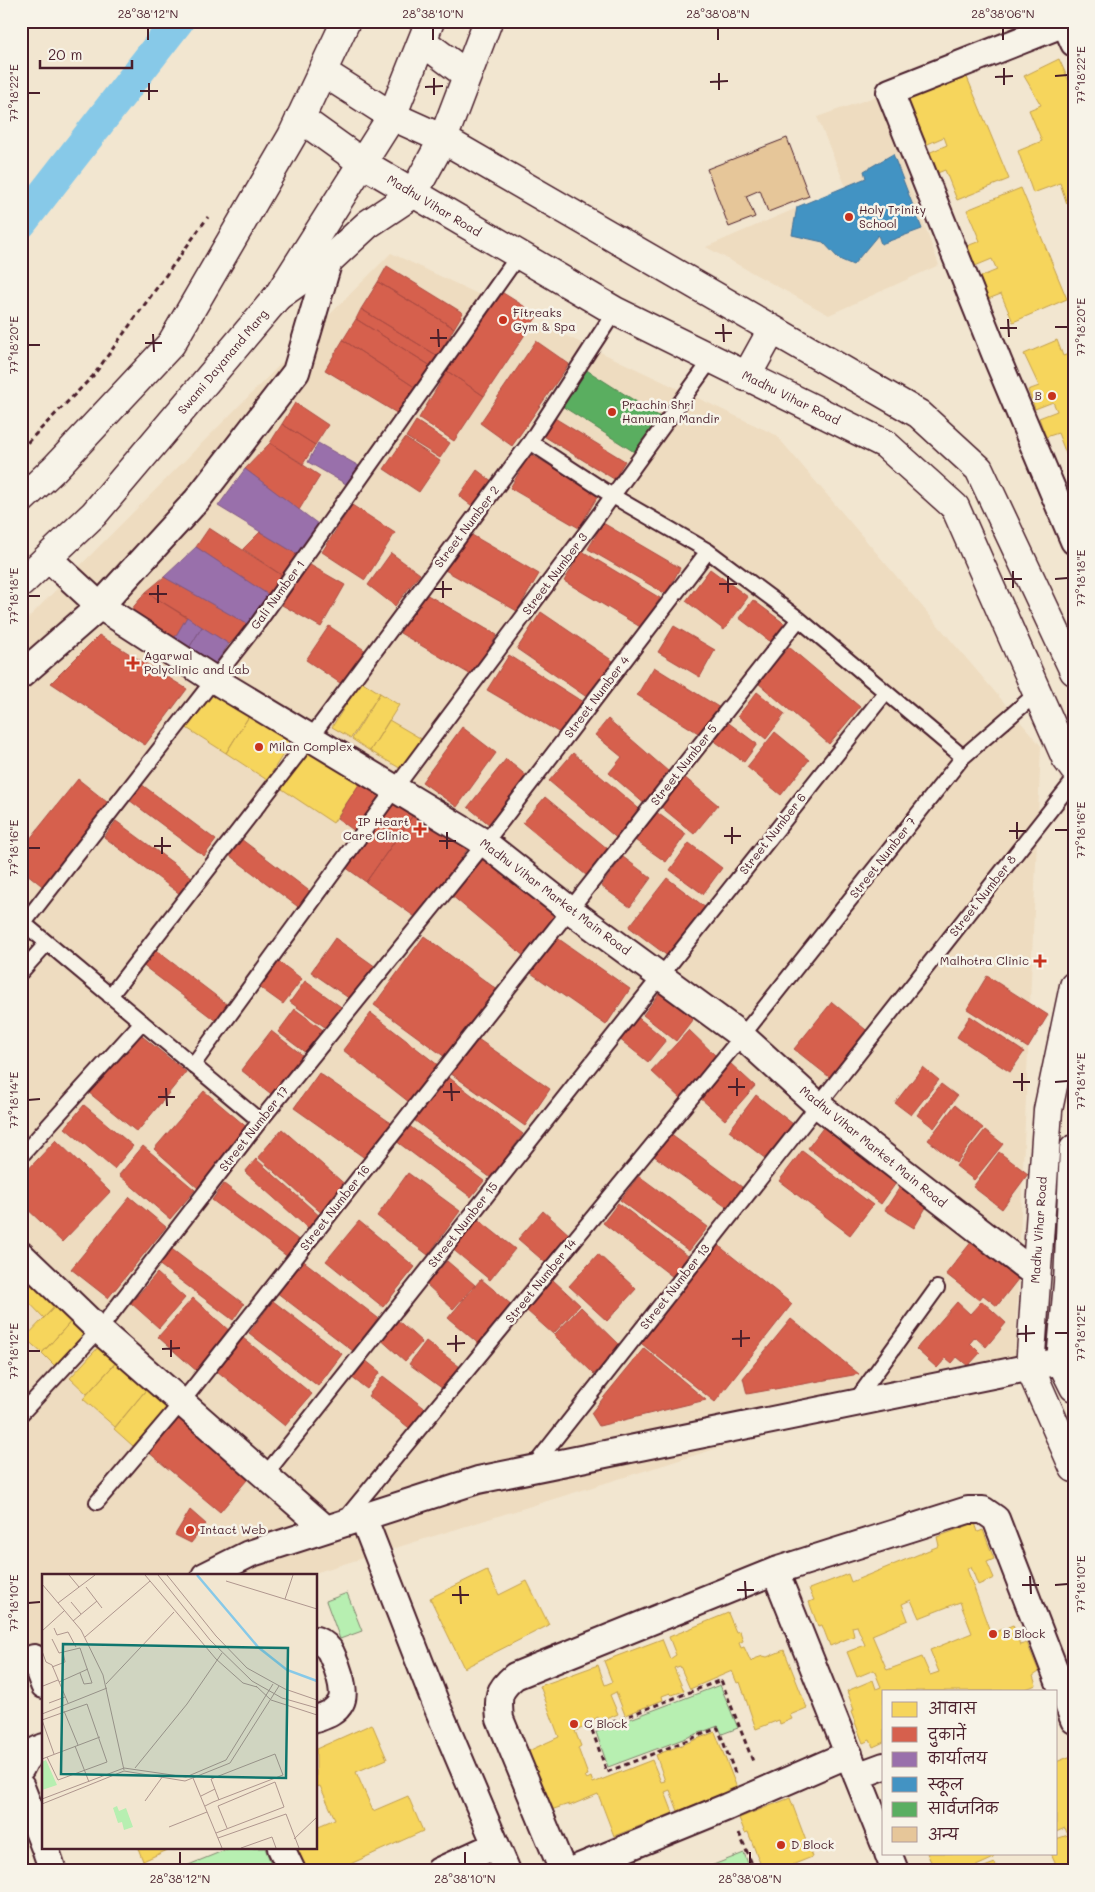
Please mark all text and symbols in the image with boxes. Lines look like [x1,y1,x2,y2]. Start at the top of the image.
text: 28°38'12"N [118,5,178,21]
text: 28°38'10"N [402,5,464,21]
text: 28°38'08"N [686,5,750,21]
text: 28°38'06"N [971,5,1035,21]
scale bar [40,38,132,70]
text: 20 m [48,44,82,64]
text: 77°18'22"E [1072,46,1088,104]
text: 77°18'22"E [5,64,21,122]
street label: Madhu Vihar Road [384,171,485,240]
place label: Holy Trinity School [859,201,926,231]
marker: Holy Trinity School [843,211,855,223]
text: 77°18'20"E [1072,298,1088,356]
place label: Fitreaks Gym & Spa [513,304,576,334]
street label: Swami Dayanand Marg [174,306,271,417]
marker: Fitreaks Gym & Spa [497,314,509,326]
text: 77°18'20"E [5,316,21,374]
street label: Madhu Vihar Road [740,366,843,428]
place label: B [1035,387,1042,403]
marker: B [1046,390,1058,402]
place label: Prachin Shri Hanuman Mandir [622,396,720,426]
marker: Prachin Shri Hanuman Mandir [606,406,618,418]
street label: Street Number 2 [430,482,502,571]
street label: Street Number 3 [518,529,590,618]
text: 77°18'18"E [1072,549,1088,606]
street label: Gali Number 1 [247,556,308,632]
text: 77°18'18"E [5,567,21,624]
place label: Agarwal Polyclinic and Lab [144,647,250,677]
street label: Street Number 4 [560,652,632,741]
marker: Agarwal Polyclinic and Lab [126,656,140,670]
street label: Street Number 5 [646,720,720,808]
place label: Milan Complex [269,738,352,754]
marker: Milan Complex [253,741,265,753]
street label: Street Number 6 [735,789,809,877]
text: 77°18'16"E [1072,801,1088,858]
place label: IP Heart Care Clinic [343,813,409,843]
street label: Street Number 7 [846,813,919,901]
text: 77°18'16"E [5,819,21,876]
marker: IP Heart Care Clinic [413,822,427,836]
street label: Madhu Vihar Market Main Road [477,834,634,958]
street label: Street Number 8 [945,851,1019,939]
place label: Malhotra Clinic [940,952,1029,968]
marker: Malhotra Clinic [1033,954,1047,968]
text: 77°18'14"E [1072,1052,1088,1109]
text: 77°18'14"E [5,1071,21,1128]
street label: Street Number 17 [215,1082,292,1174]
street label: Madhu Vihar Market Main Road [797,1082,951,1211]
street label: Street Number 16 [296,1161,373,1254]
street label: Madhu Vihar Road [1026,1176,1050,1284]
street label: Street Number 15 [424,1178,501,1270]
street label: Street Number 14 [501,1235,579,1326]
street label: Street Number 13 [636,1240,713,1332]
text: 77°18'12"E [1072,1305,1088,1361]
text: 77°18'12"E [5,1323,21,1379]
place label: Intact Web [200,1521,266,1537]
marker: Intact Web [184,1524,196,1536]
text: 77°18'10"E [1072,1555,1088,1613]
text: 77°18'10"E [5,1574,21,1632]
inset map [42,1574,318,1850]
place label: B Block [1003,1625,1045,1641]
marker: B Block [987,1628,999,1640]
legend [882,1690,1058,1854]
text: आवास [928,1698,977,1718]
place label: C Block [584,1715,627,1731]
marker: C Block [568,1718,580,1730]
text: दुकानें [927,1722,967,1747]
text: कार्यालय [927,1747,988,1768]
text: स्कूल [927,1774,964,1797]
text: सार्वजनिक [927,1797,1000,1818]
text: अन्य [928,1824,960,1844]
place label: D Block [791,1836,834,1852]
marker: D Block [775,1839,787,1851]
text: 28°38'12"N [150,1870,210,1886]
text: 28°38'10"N [434,1870,496,1886]
text: 28°38'08"N [718,1870,782,1886]

